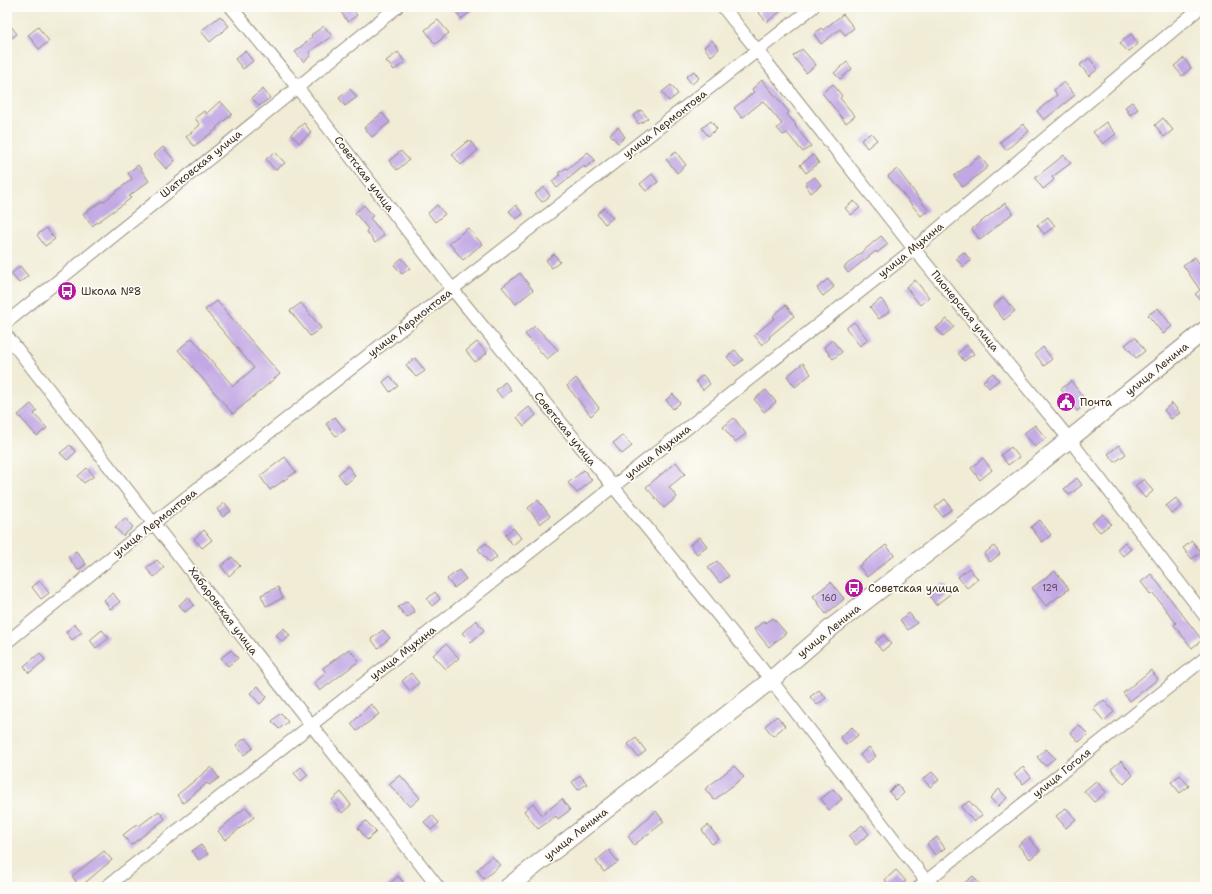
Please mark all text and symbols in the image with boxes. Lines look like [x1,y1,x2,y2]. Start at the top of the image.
street label: улица Лермонтова [620,86,710,162]
street label: Шатковская улица [157,126,245,202]
street label: Советская улица [331,133,397,215]
street label: улица Мухина [875,219,947,281]
street label: Пионерская улица [928,267,1003,355]
bus stop icon: Школа №8 [56,280,78,302]
place label: Школа №8 [81,284,141,299]
street label: улица Лермонтова [365,285,455,361]
street label: улица Ленина [1122,339,1192,399]
street label: Советская улица [531,389,600,469]
public building icon: Почта [1055,391,1077,413]
place label: Почта [1080,395,1112,410]
street label: улица Мухина [622,421,694,483]
street label: улица Лермонтова [110,485,200,561]
street label: Хабаровская улица [185,564,261,658]
bus stop icon: Советская улица [843,577,865,599]
place label: Советская улица [868,581,959,596]
house number: 129 [1042,582,1058,594]
house number: 160 [821,592,837,604]
street label: улица Ленина [794,601,864,661]
street label: улица Мухина [367,622,439,684]
street label: улица Гоголя [1030,745,1094,801]
street label: улица Ленина [541,804,611,864]

